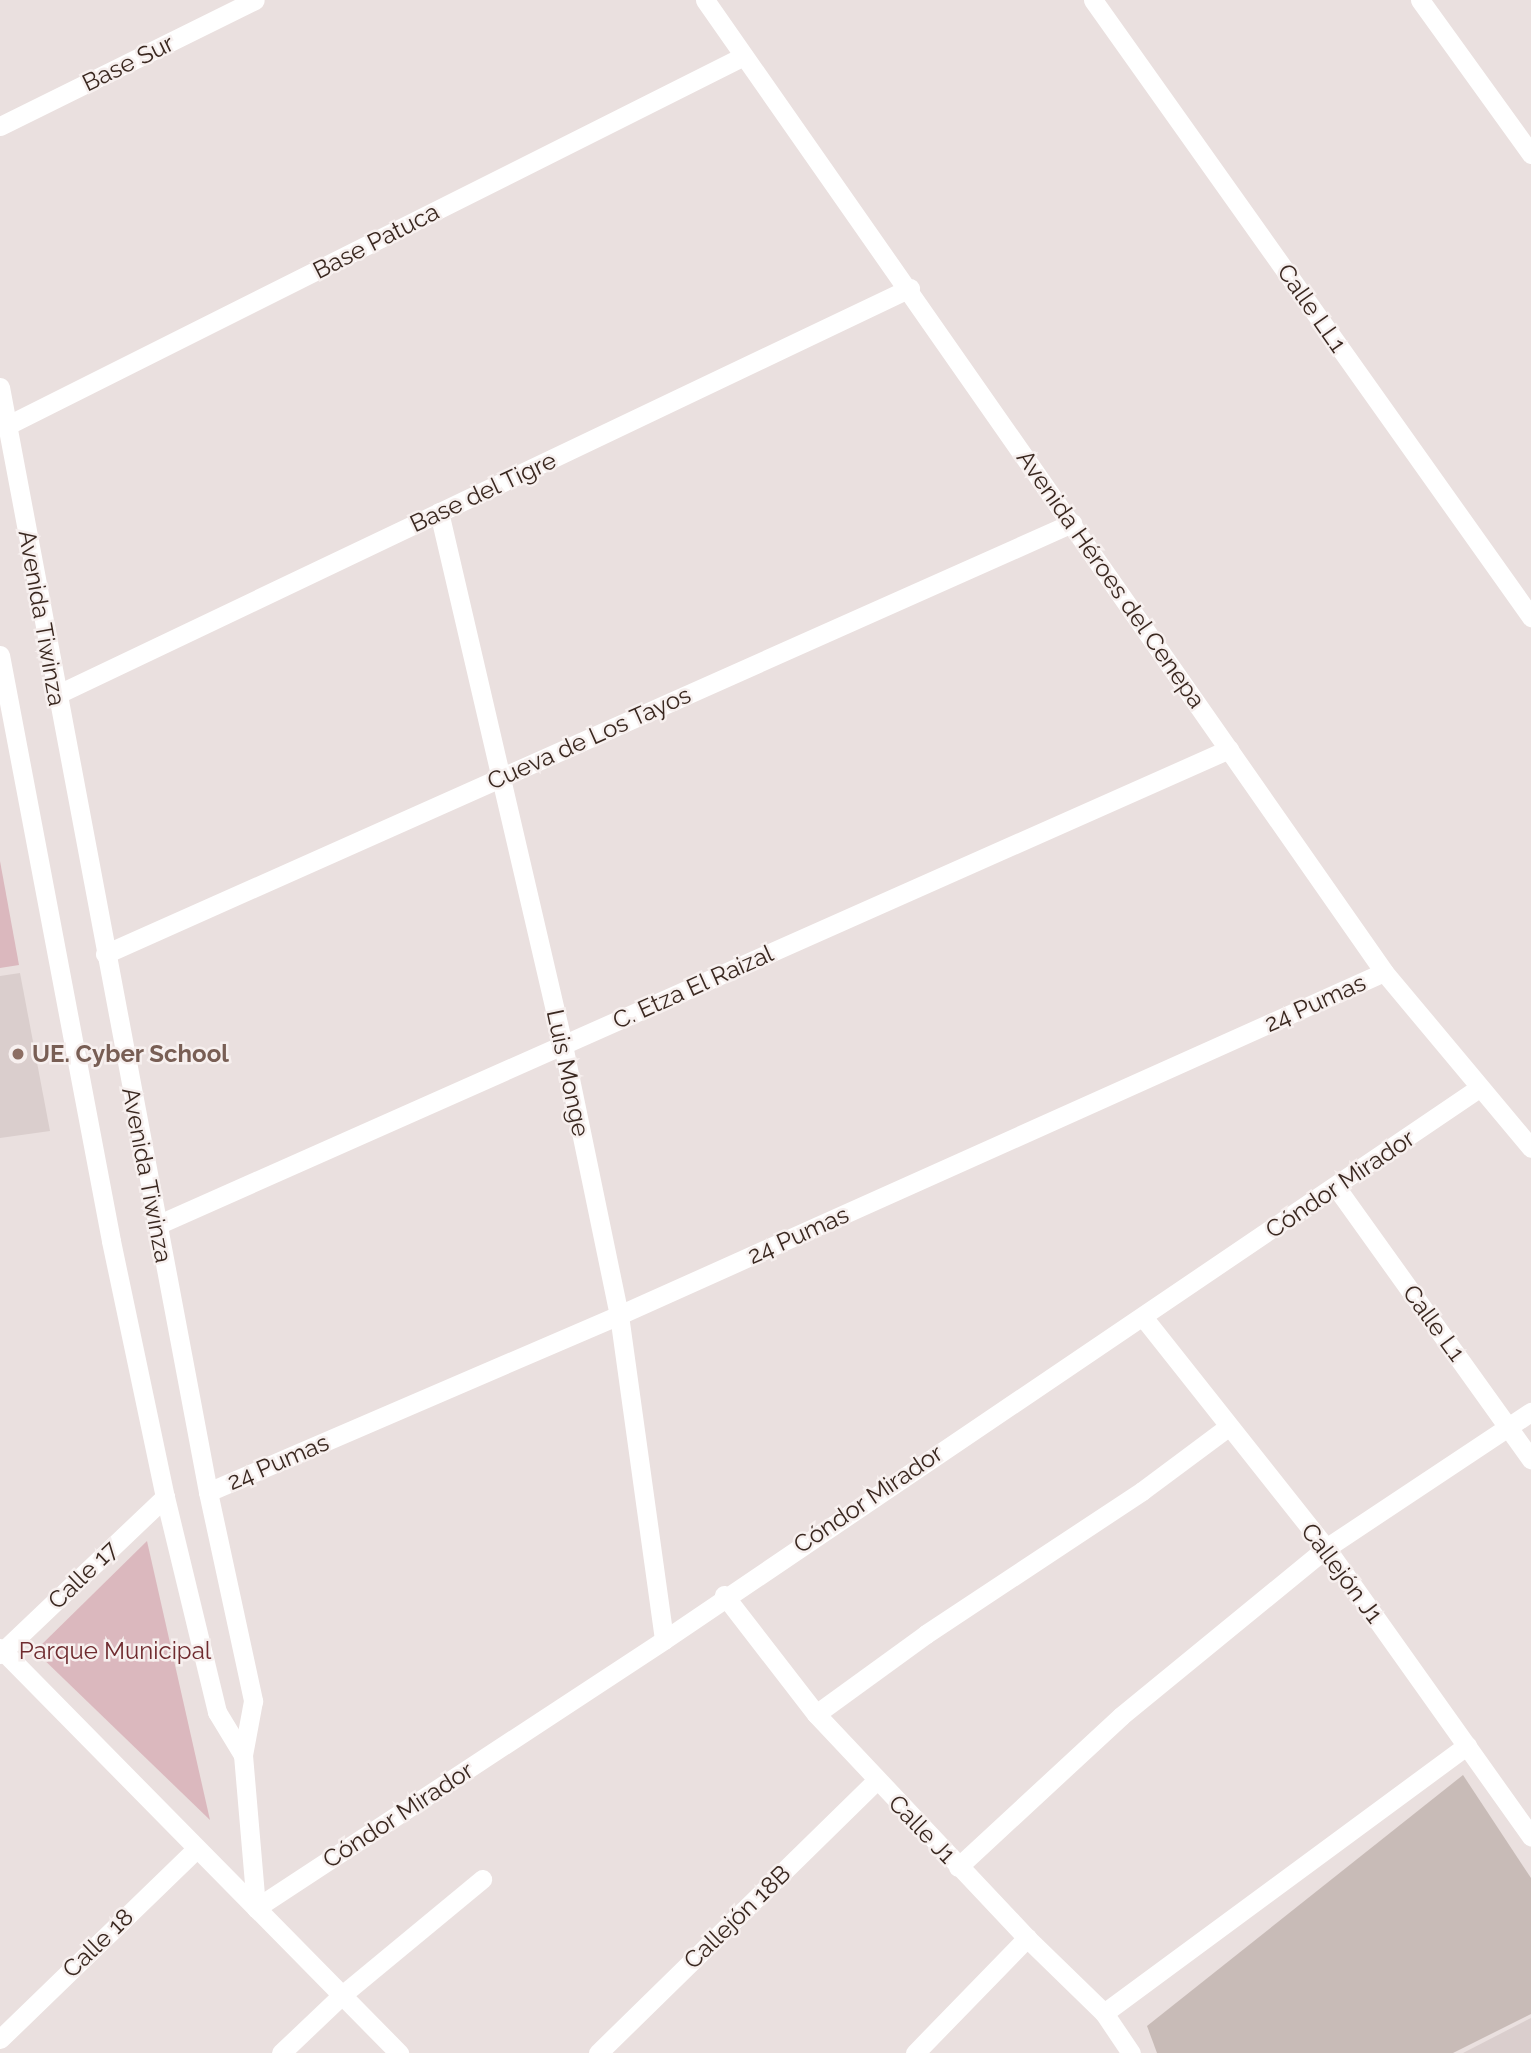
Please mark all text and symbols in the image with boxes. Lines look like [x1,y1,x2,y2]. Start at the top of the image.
street label: Base Sur [78,29,178,97]
street label: Base Patuca [308,197,444,285]
street label: Calle LL1 [1271,258,1353,358]
street label: Avenida Héroes del Cenepa [1011,444,1211,714]
street label: Base del Tigre [405,445,561,539]
street label: Avenida Tiwinza [12,527,72,709]
street label: Cueva de Los Tayos [483,680,695,796]
street label: C. Etza El Raizal [608,939,778,1035]
street label: 24 Pumas [1260,968,1370,1038]
street label: Luis Monge [540,1007,596,1139]
place label: UE. Cyber School [32,1040,229,1068]
marker: UE. Cyber School [10,1046,26,1062]
street label: Avenida Tiwinza [116,1085,178,1265]
street label: Cóndor Mirador [1260,1123,1420,1245]
street label: 24 Pumas [743,1200,853,1270]
street label: Calle L1 [1397,1279,1471,1367]
street label: 24 Pumas [223,1428,333,1496]
street label: Cóndor Mirador [788,1438,948,1560]
street label: Callejón J1 [1295,1517,1389,1629]
street label: Calle 17 [42,1535,124,1615]
park label: Parque Municipal [19,1637,211,1665]
street label: Cóndor Mirador [317,1756,479,1874]
street label: Calle J1 [882,1789,962,1869]
street label: Callejón 18B [678,1859,796,1975]
street label: Calle 18 [57,1902,139,1984]

